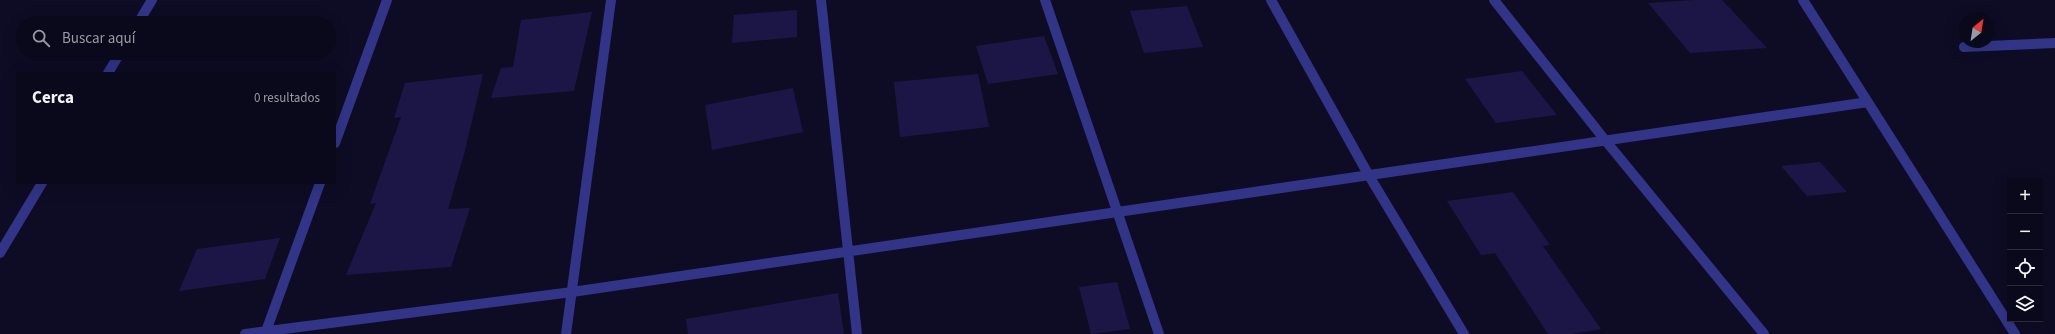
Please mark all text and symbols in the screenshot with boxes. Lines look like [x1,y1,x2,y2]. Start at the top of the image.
north arrow [1959,12,1995,48]
search box [16,16,336,60]
icon: search [30,27,52,49]
text: Buscar aquí [62,28,135,49]
text: Cerca [32,86,74,110]
text: 0 resultados [254,89,320,107]
map controls [2007,178,2043,322]
button: + [2007,178,2043,214]
button: − [2007,214,2043,250]
button: locate [2007,250,2043,286]
button: layers [2007,286,2043,322]

